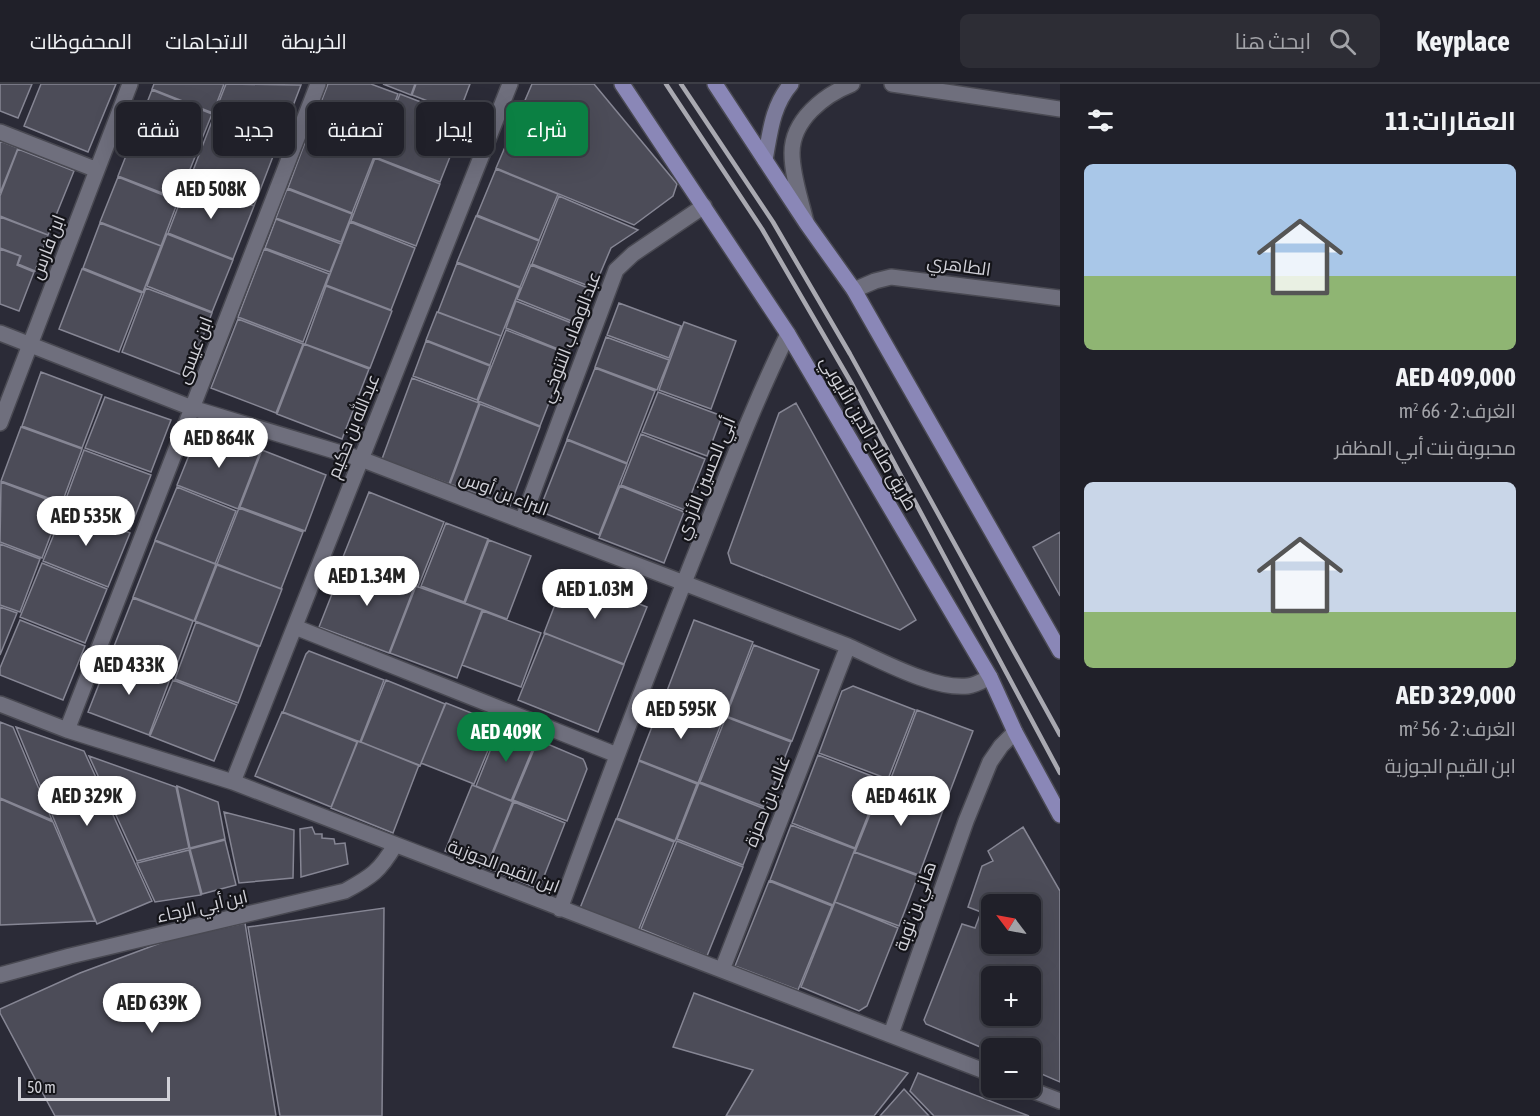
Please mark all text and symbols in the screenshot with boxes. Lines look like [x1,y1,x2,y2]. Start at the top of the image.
search box [960,14,1380,68]
icon: search [1326,25,1359,58]
text: Keyplace [1416,25,1510,57]
text: ابحث هنا [1235,28,1311,54]
text: المحفوظات [30,29,132,53]
text: الاتجاهات [165,29,248,53]
text: الخريطة [281,29,347,53]
chip: شقة [116,102,201,156]
chip: جديد [213,102,295,156]
chip: تصفية [307,102,404,156]
chip: إيجار [416,102,494,156]
chip: شراء [506,102,588,156]
icon: filters [1084,104,1117,137]
text: العقارات: 11 [1385,106,1516,136]
pin: AED 508K [149,169,273,220]
text: AED 508K [176,177,246,200]
icon: home [1246,203,1354,311]
street label: ابن فارس [25,212,70,283]
street label: الطاهري [925,250,992,284]
street label: عبدالوهاب التنوخي [535,268,608,407]
street label: ابن عيسى [172,313,217,387]
street label: طريق صلاح الدين الأيوبي [813,352,922,516]
text: AED 409,000 [1396,362,1516,392]
street label: عبدالله بن حكيم [322,370,385,482]
text: الغرف: 2 · 66 m² [1399,399,1516,422]
street label: أبي الحسين الأزدي [671,413,743,544]
pin: AED 864K [157,418,281,469]
text: AED 864K [184,426,254,449]
text: محبوبة بنت أبي المظفر [1334,436,1516,459]
street label: البراء بن أوس [456,466,552,521]
pin: AED 535K [24,496,148,547]
text: AED 535K [51,504,121,527]
icon: home [1246,521,1354,629]
pin: AED 1.34M [298,556,436,607]
text: AED 1.34M [328,564,406,587]
pin: AED 1.03M [526,569,664,620]
text: AED 1.03M [556,577,634,600]
pin: AED 433K [67,645,191,696]
text: AED 433K [94,653,164,676]
text: AED 329,000 [1396,680,1516,710]
pin: AED 595K [619,689,743,740]
text: AED 595K [646,697,716,720]
pin: AED 409K [444,712,568,763]
text: الغرف: 2 · 56 m² [1399,717,1516,740]
text: AED 409K [471,720,541,743]
street label: غالب بن حمزة [740,752,795,850]
text: ابن القيم الجوزية [1385,754,1516,777]
pin: AED 329K [25,776,149,827]
pin: AED 461K [839,776,963,827]
text: AED 329K [52,784,122,807]
text: AED 461K [866,784,936,807]
street label: ابن القيم الجوزية [444,835,563,899]
street label: هاني بن توبة [890,859,944,955]
street label: ابن أبي الرجاء [154,885,251,931]
north arrow [981,894,1041,954]
map controls [981,894,1041,1098]
button: + [981,966,1041,1026]
pin: AED 639K [90,983,214,1034]
text: AED 639K [117,991,187,1014]
button: − [981,1038,1041,1098]
scale bar [18,1074,170,1102]
text: 50 m [27,1078,56,1096]

